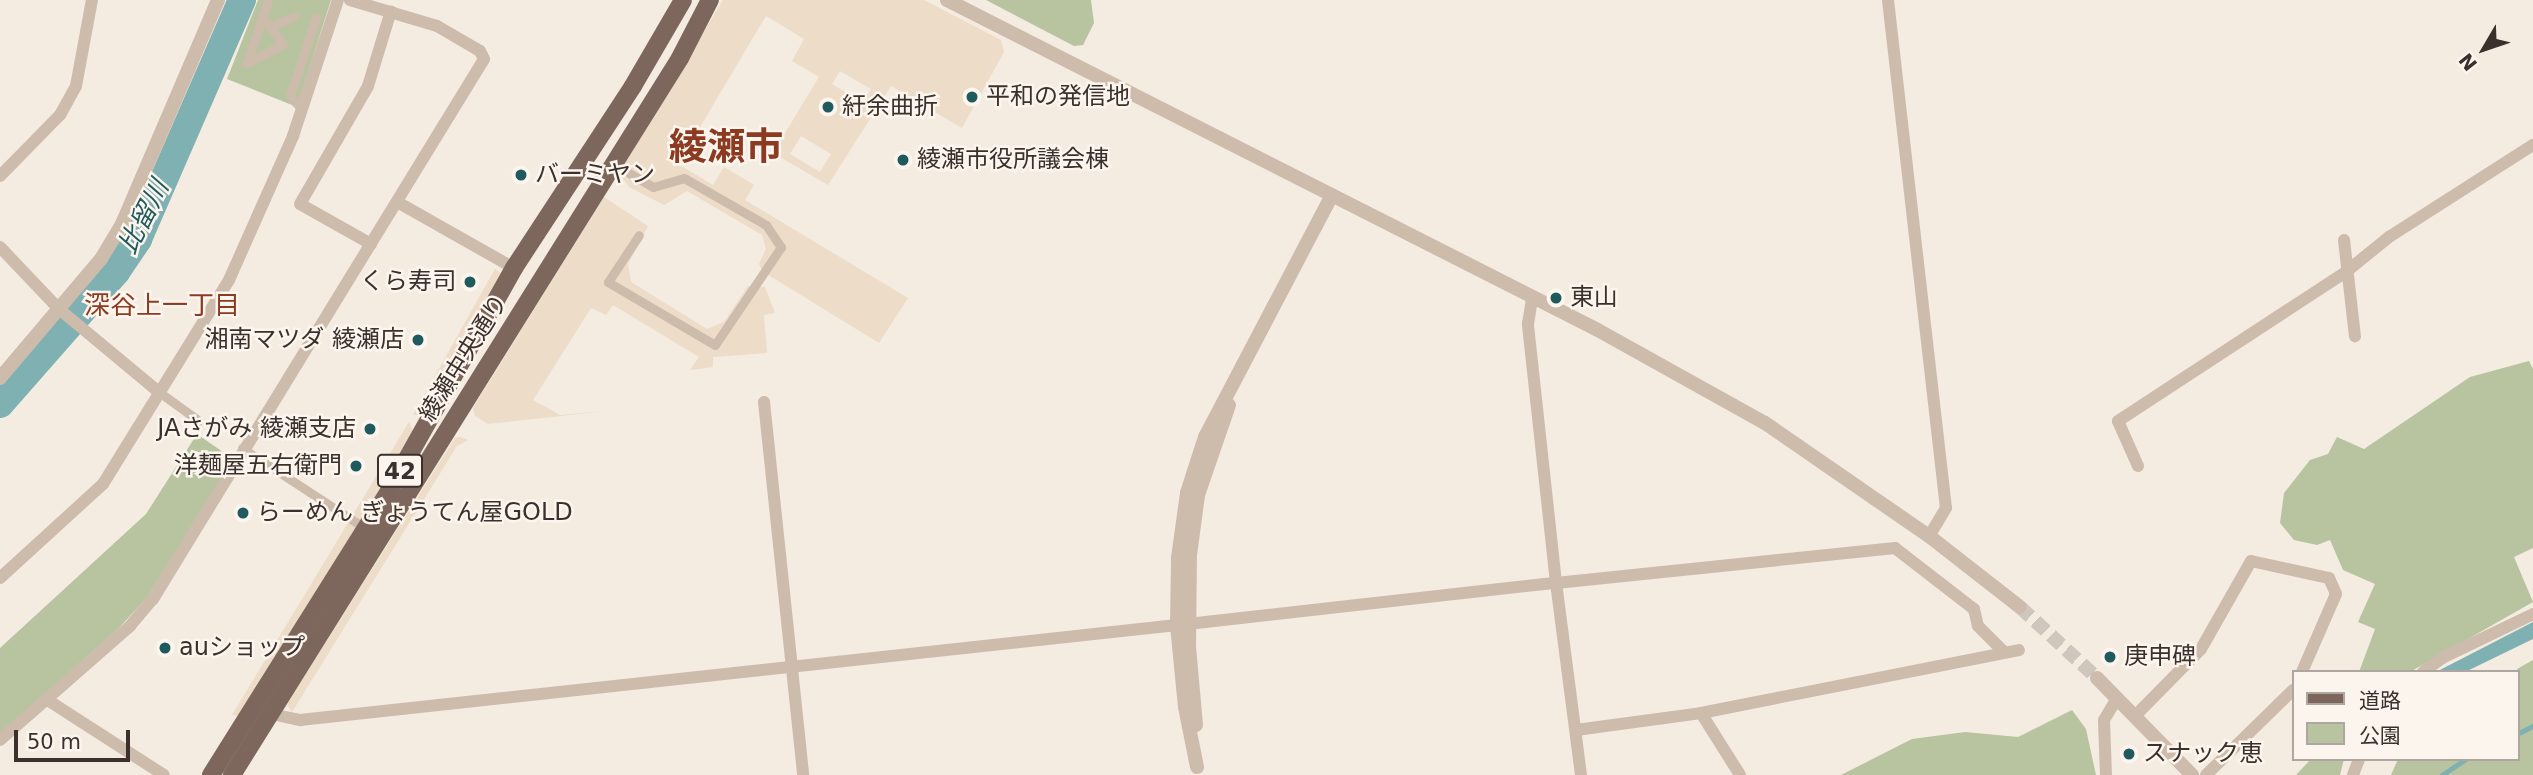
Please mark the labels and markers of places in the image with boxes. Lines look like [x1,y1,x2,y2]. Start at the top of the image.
place label: 平和の発信地 [986,83,1130,111]
marker: 平和の発信地 [964,89,980,105]
place label: 紆余曲折 [842,93,938,121]
marker: 紆余曲折 [820,99,836,115]
place label: 綾瀬市役所議会棟 [917,146,1109,174]
marker: 綾瀬市役所議会棟 [895,152,911,168]
place label: バーミヤン [535,161,655,189]
marker: バーミヤン [513,167,529,183]
place label: くら寿司 [360,268,456,296]
marker: くら寿司 [462,274,478,290]
place label: 東山 [1570,284,1618,312]
marker: 東山 [1548,290,1564,306]
place label: 湘南マツダ 綾瀬店 [204,326,404,354]
marker: 湘南マツダ 綾瀬店 [410,332,426,348]
place label: JAさがみ 綾瀬支店 [157,415,356,443]
marker: JAさがみ 綾瀬支店 [362,421,378,437]
place label: 洋麺屋五右衛門 [174,452,342,480]
marker: 洋麺屋五右衛門 [348,458,364,474]
place label: らーめん ぎょうてん屋GOLD [257,499,574,527]
marker: らーめん ぎょうてん屋GOLD [235,505,251,521]
place label: auショップ [179,634,305,662]
marker: auショップ [157,640,173,656]
place label: 庚申碑 [2124,643,2196,671]
marker: 庚申碑 [2102,649,2118,665]
place label: スナック恵 [2143,740,2263,768]
marker: スナック恵 [2121,746,2137,762]

